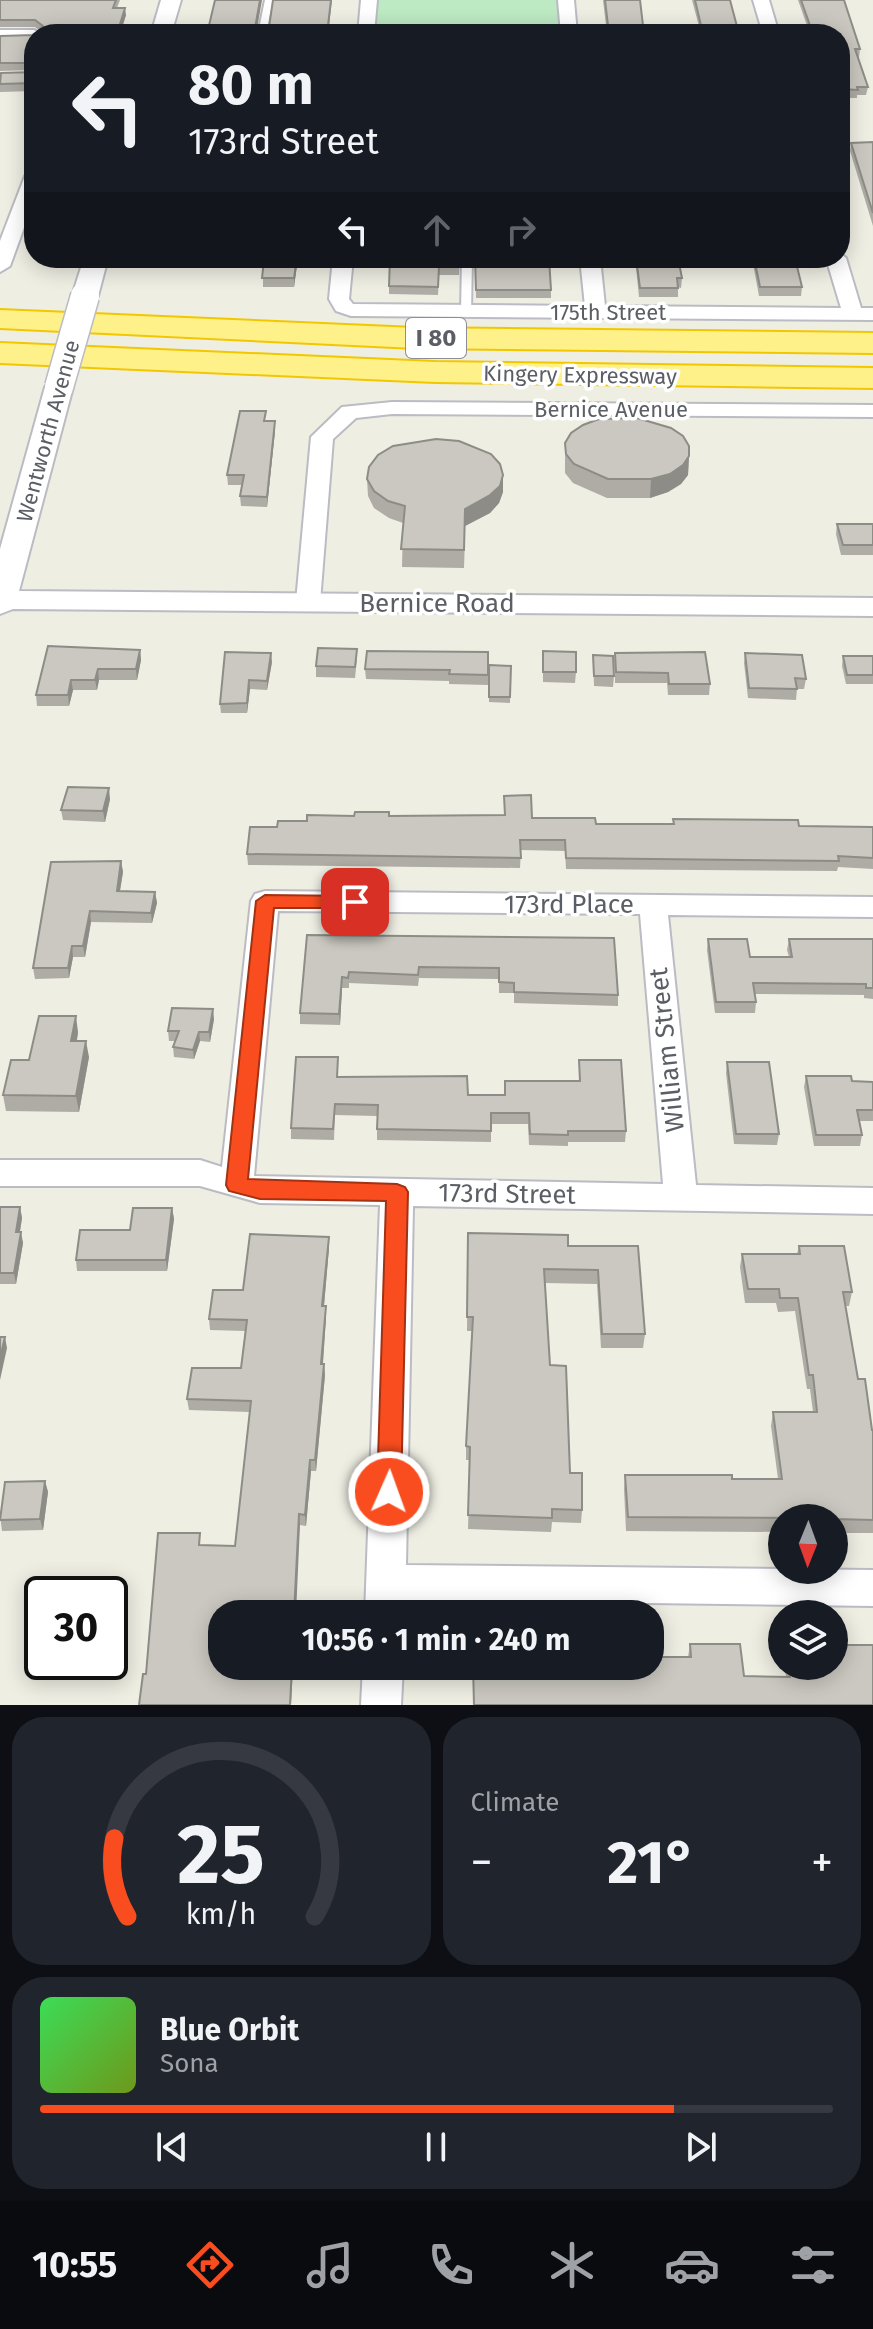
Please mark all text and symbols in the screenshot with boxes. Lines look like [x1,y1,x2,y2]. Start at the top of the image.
text: 80 m [188,52,314,119]
icon: left [56,56,160,160]
text: 173rd Street [188,120,379,164]
icon: left [331,208,375,252]
icon: ahead [415,208,459,252]
icon: right [499,208,543,252]
street label: 175th Street [550,299,666,326]
road number: I 80 [406,318,466,358]
street label: Wentworth Avenue [11,337,85,525]
street label: Kingery Expressway [483,360,677,390]
street label: Bernice Avenue [534,396,688,423]
street label: Bernice Road [359,588,515,619]
pin [321,868,389,936]
icon: arrive [333,880,377,924]
street label: 173rd Place [504,889,634,920]
street label: William Street [643,966,691,1134]
street label: 173rd Street [438,1177,577,1211]
position arrow [347,1450,431,1534]
north arrow [768,1504,848,1584]
map controls [768,1504,848,1680]
speed limit sign: 30 [24,1576,128,1680]
button: layers [768,1600,848,1680]
text: 10:56 · 1 min · 240 m [302,1622,570,1658]
text: Climate [471,1787,559,1818]
text: 25 [177,1805,265,1905]
text: 21° [607,1827,696,1899]
text: − [471,1836,493,1889]
text: + [811,1836,833,1889]
text: km/h [186,1897,257,1932]
text: Blue Orbit [160,2012,299,2048]
text: Sona [160,2048,219,2079]
icon: previous [150,2125,194,2169]
icon: pause [414,2125,458,2169]
icon: next [679,2125,723,2169]
icon: directions [182,2237,238,2293]
icon: music [302,2237,358,2293]
icon: phone [423,2237,479,2293]
icon: climate [544,2237,600,2293]
icon: car [664,2237,720,2293]
icon: filters [785,2237,841,2293]
text: 10:55 [32,2243,117,2287]

